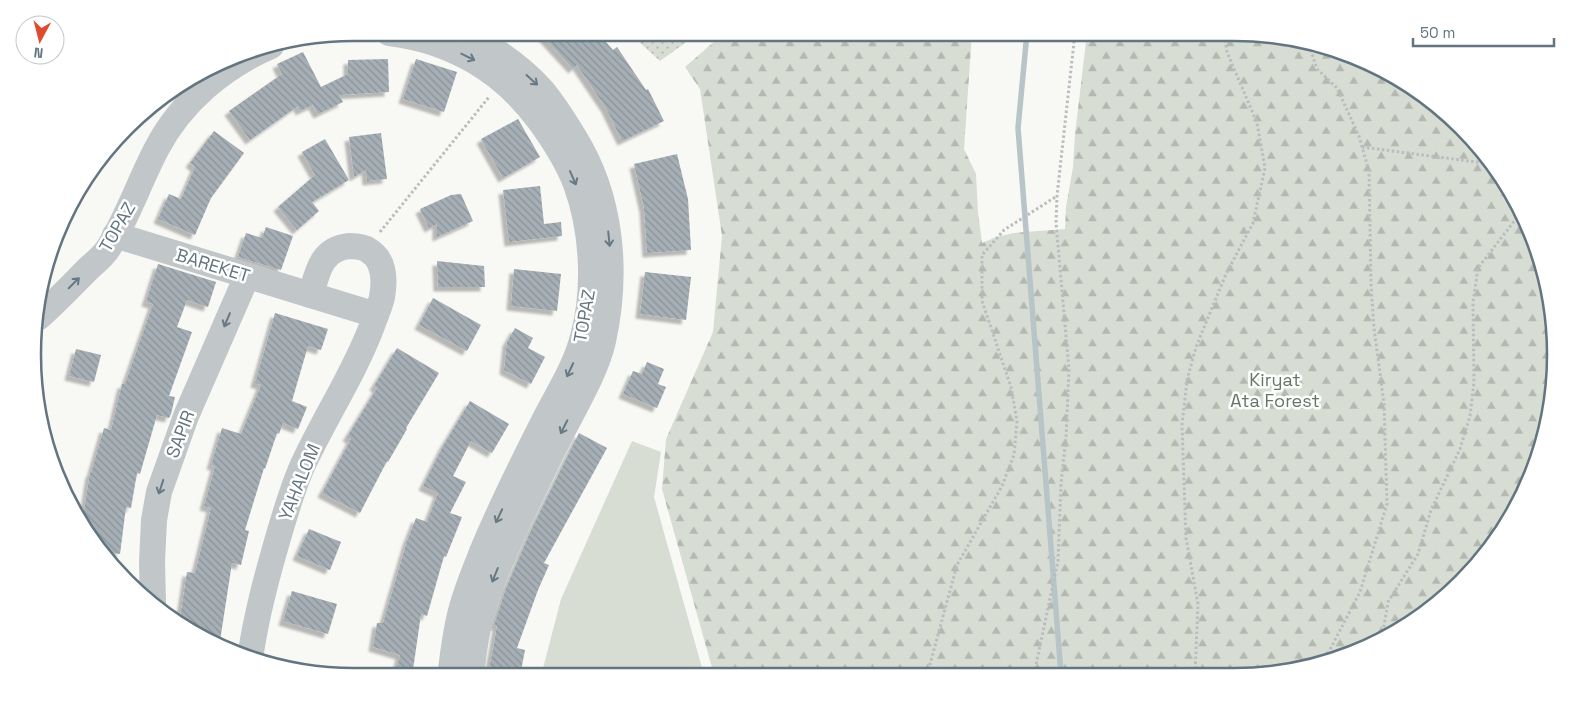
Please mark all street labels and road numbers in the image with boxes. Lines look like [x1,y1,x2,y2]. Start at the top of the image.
street label: TOPAZ [94,198,140,256]
street label: BAREKET [173,243,253,287]
street label: TOPAZ [568,288,600,344]
street label: SAPIR [161,407,199,461]
street label: YAHALOM [273,440,325,524]

